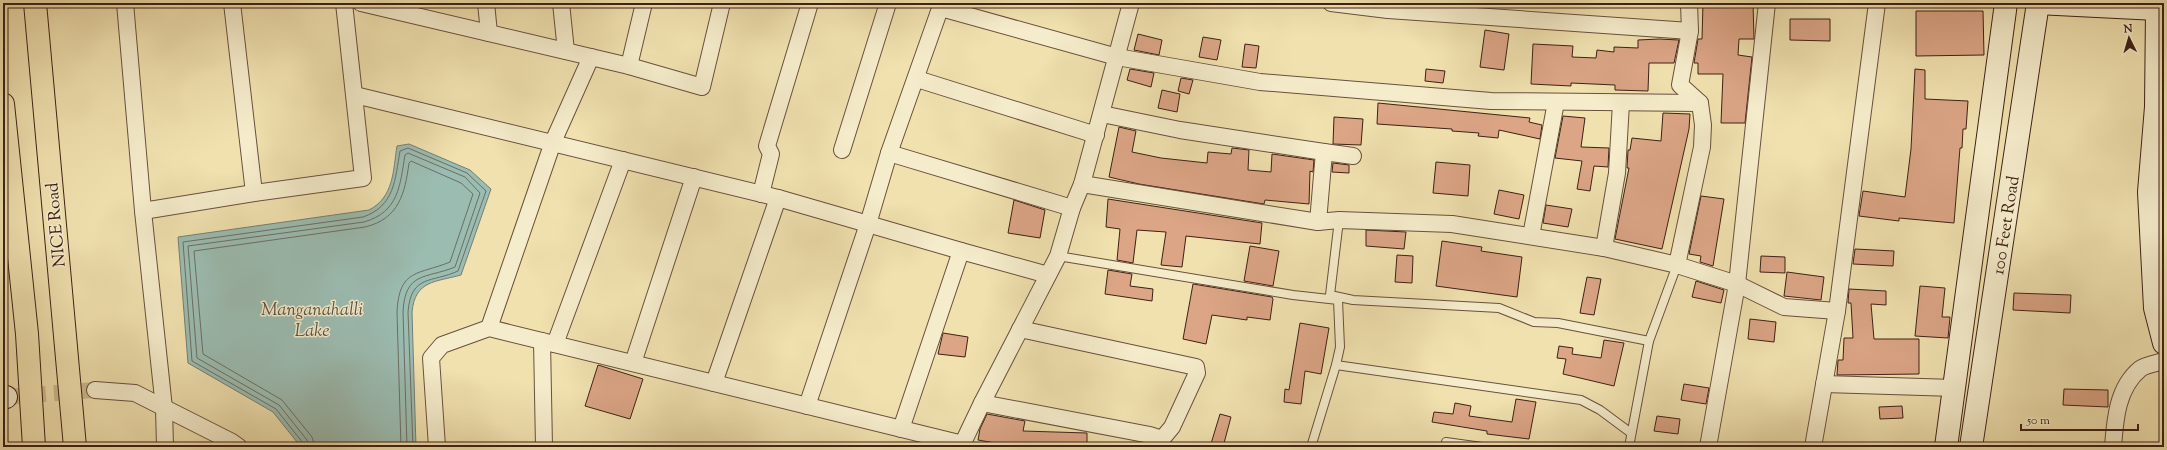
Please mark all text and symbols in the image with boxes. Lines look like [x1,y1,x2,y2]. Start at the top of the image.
north arrow [2109,18,2149,58]
text: N [2122,21,2134,37]
street label: 100 Feet Road [1987,174,2027,276]
street label: NICE Road [41,181,73,268]
water label: Manganahalli Lake [261,298,363,345]
scale bar [2021,406,2138,432]
text: 50 m [2026,412,2050,430]

